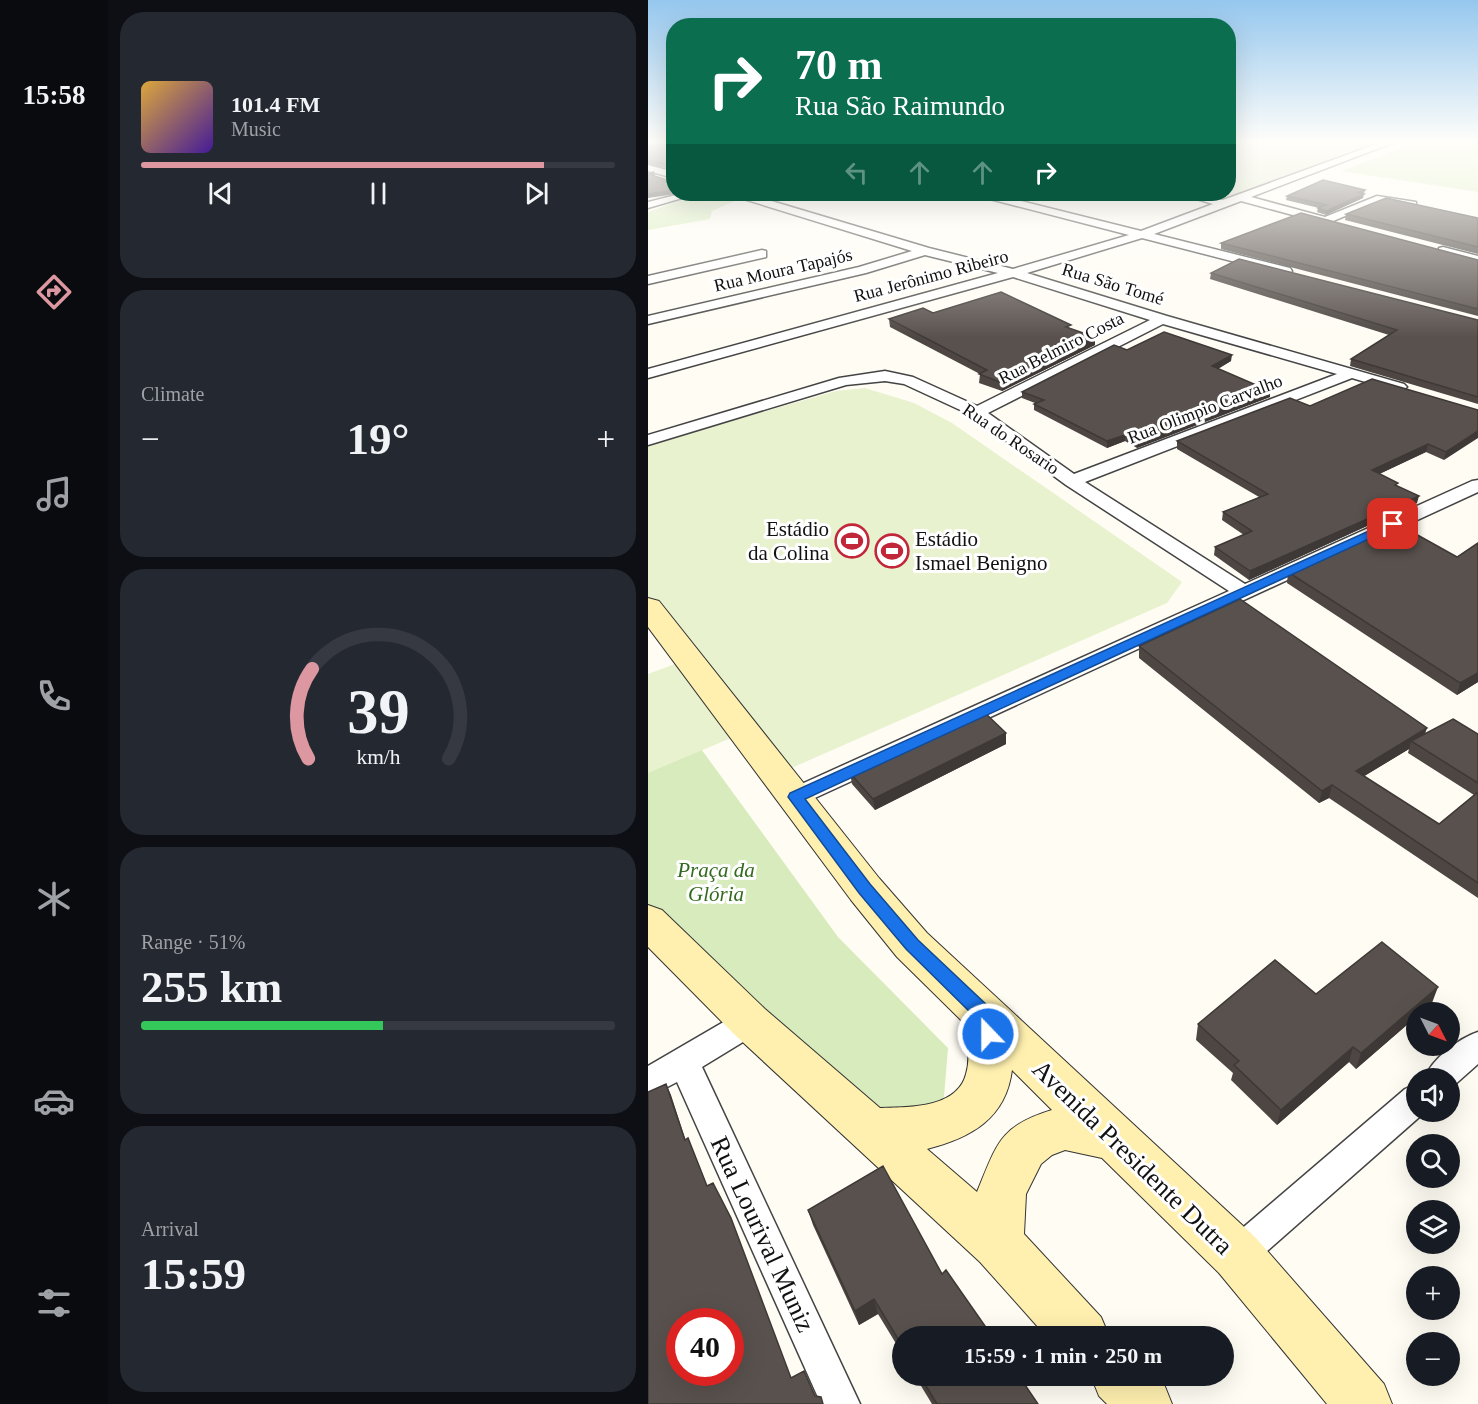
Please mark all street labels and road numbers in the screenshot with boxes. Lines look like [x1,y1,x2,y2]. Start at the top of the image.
street label: Rua Moura Tapajós [712,244,854,296]
street label: Rua Jerônimo Ribeiro [852,246,1010,306]
street label: Rua São Tomé [1060,259,1166,309]
street label: Rua Belmiro Costa [995,308,1127,388]
street label: Rua Olimpio Carvalho [1125,370,1285,448]
street label: Rua do Rosario [959,399,1063,479]
street label: Avenida Presidente Dutra [1027,1054,1239,1261]
street label: Rua Lourival Muniz [705,1132,821,1337]

